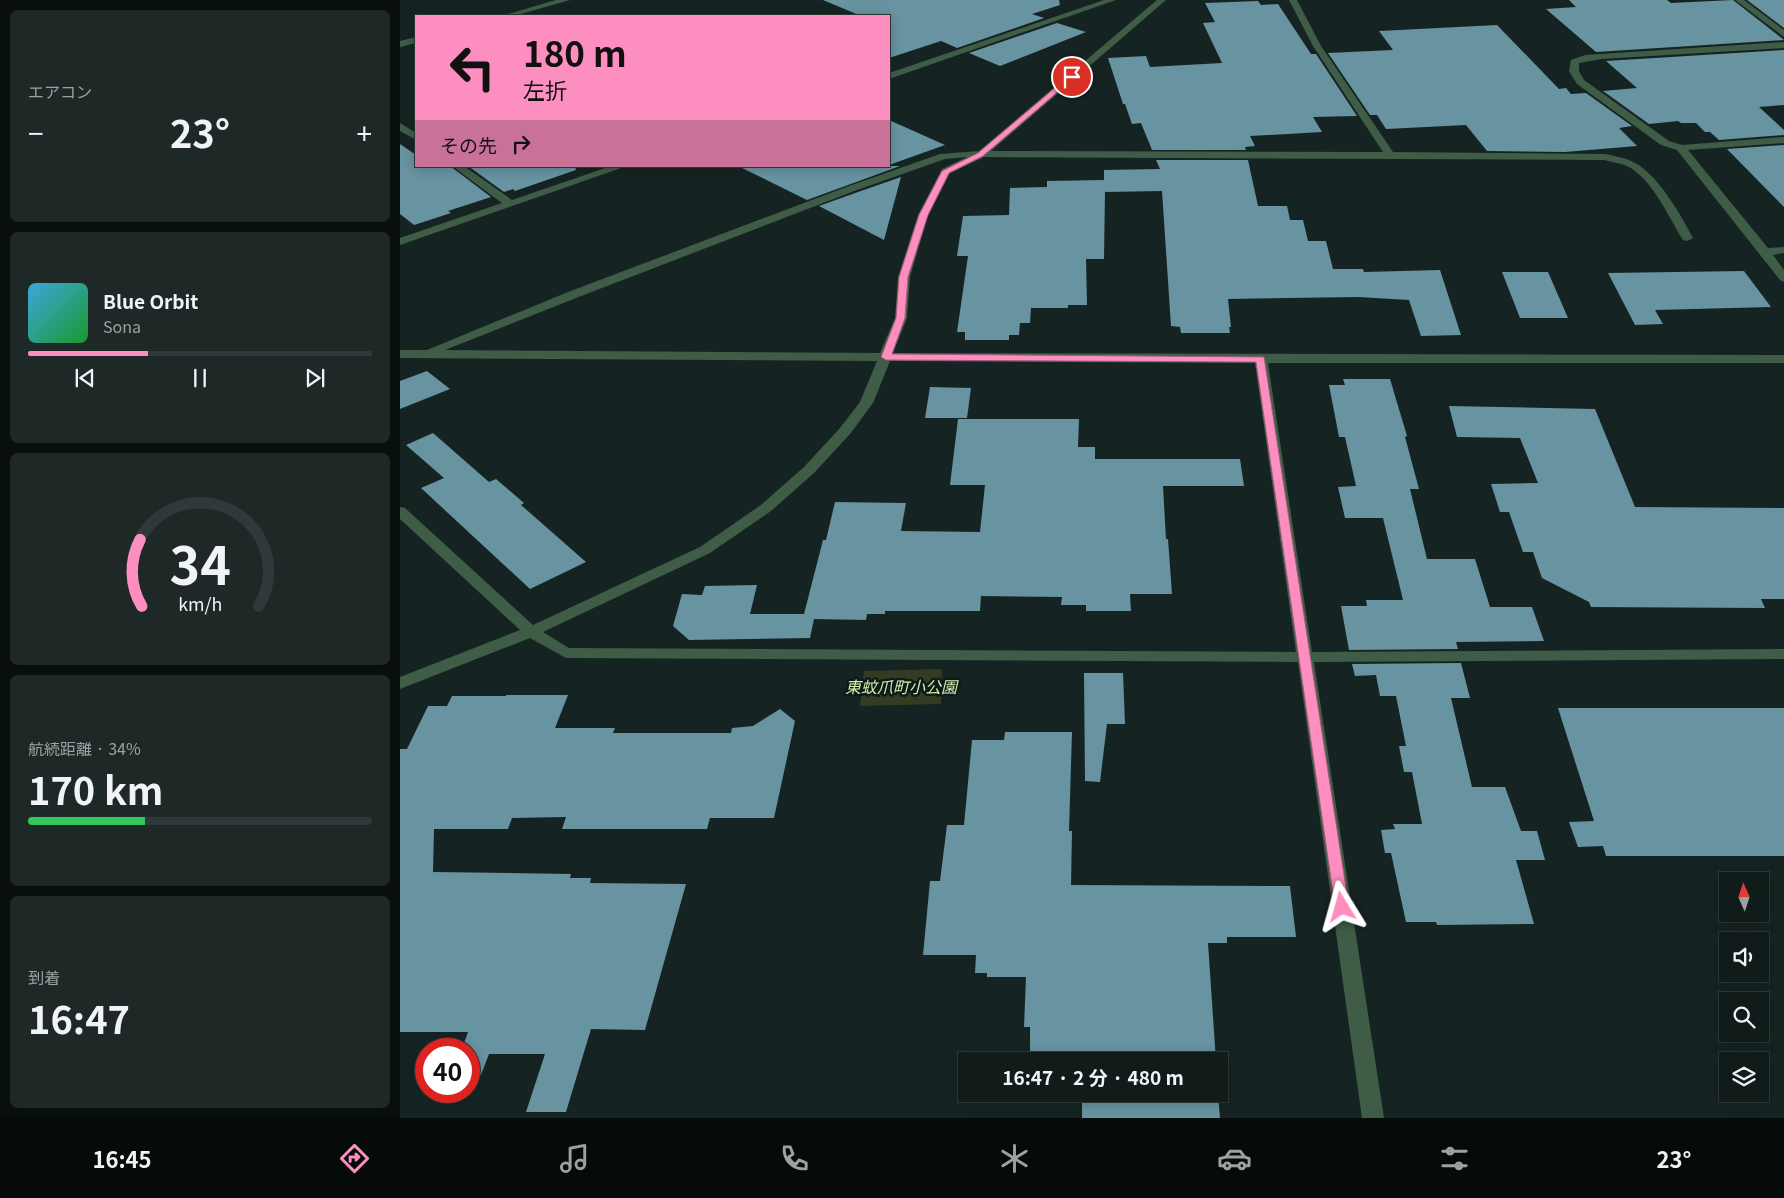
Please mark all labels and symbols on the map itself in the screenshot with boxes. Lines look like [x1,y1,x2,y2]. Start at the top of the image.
pin [1051,56,1093,98]
park label: 東蚊爪町小公園 [845,674,959,698]
north arrow [1719,872,1769,922]
position arrow [1315,880,1367,932]
speed limit sign: 40 [415,1038,480,1103]

